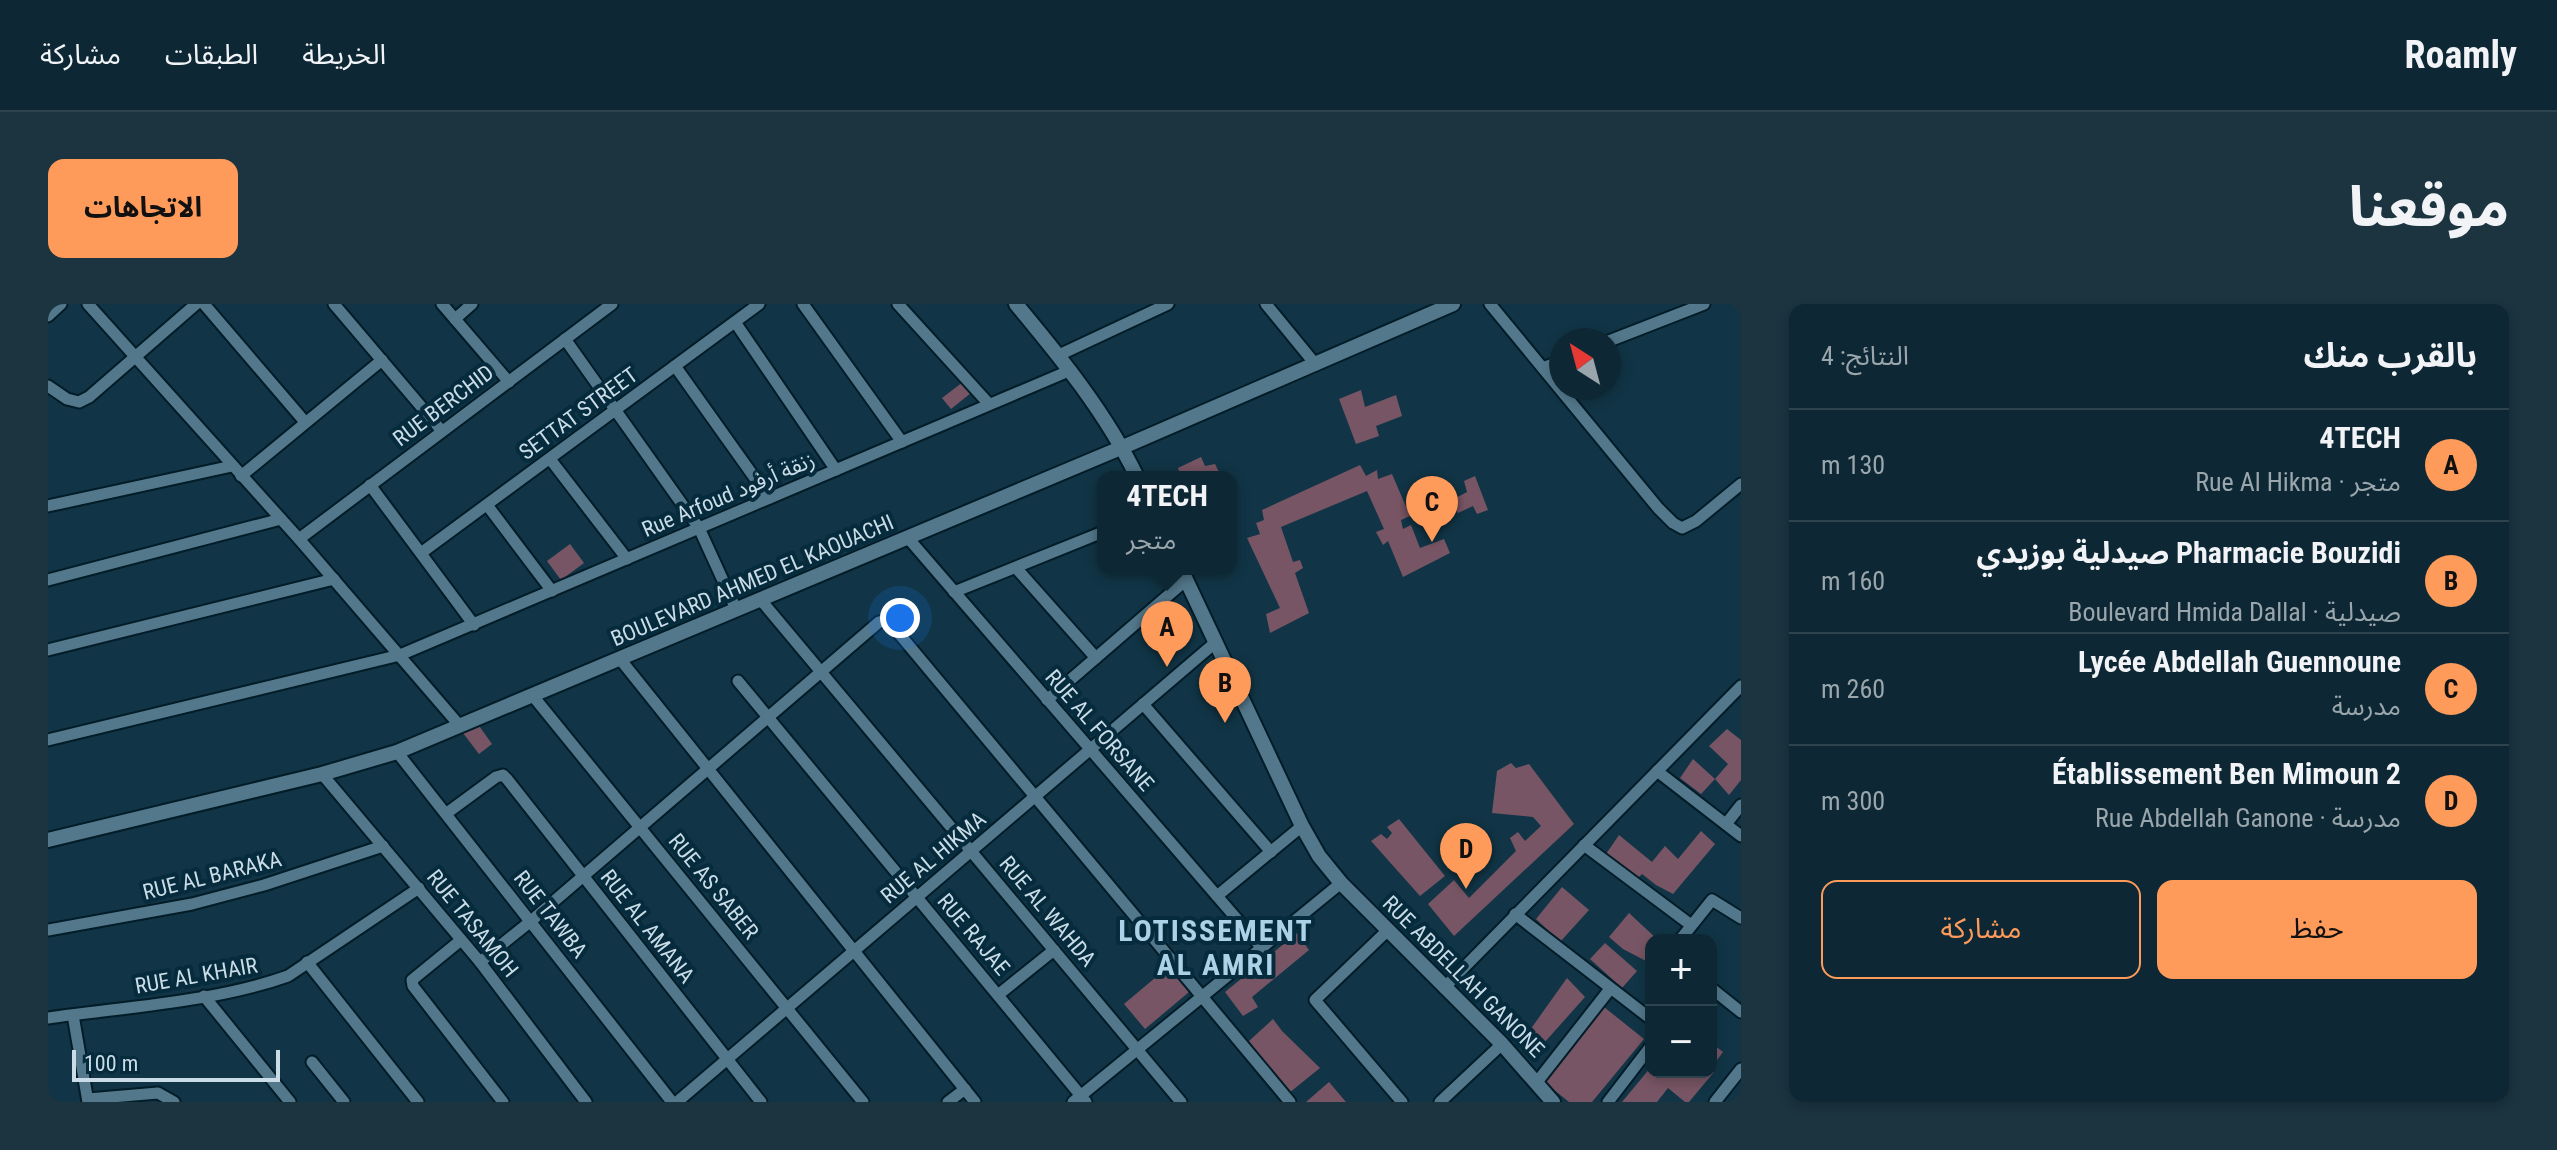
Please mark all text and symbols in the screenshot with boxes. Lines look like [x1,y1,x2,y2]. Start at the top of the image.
text: Roamly [2404,33,2517,77]
text: مشاركة [40,38,121,71]
text: الطبقات [165,38,258,71]
text: الخريطة [302,38,386,71]
button: الاتجاهات [48,159,238,258]
text: موقعنا [2349,174,2509,240]
north arrow [1549,328,1621,400]
text: بالقرب منك [2303,335,2477,375]
text: النتائج: 4 [1821,341,1909,371]
street label: RUE BERCHID [388,360,498,451]
street label: SETTAT STREET [514,362,642,465]
text: 4TECH [2319,420,2401,455]
street label: Rue Arfoud زنقة أرفود [638,446,819,543]
text: 130 m [1821,450,1885,480]
text: A [2443,450,2459,480]
text: متجر · Rue Al Hikma [2195,467,2401,497]
popup [1097,471,1237,575]
pin: C [1406,476,1458,542]
text: 4TECH [1126,478,1208,513]
street label: BOULEVARD AHMED EL KAOUACHI [607,509,897,651]
text: متجر [1126,525,1176,555]
text: Pharmacie Bouzidi صيدلية بوزيدي [1977,535,2401,570]
text: 160 m [1821,566,1885,596]
text: B [2444,566,2458,596]
text: صيدلية · Boulevard Hmida Dallal [2068,597,2401,627]
your location [880,598,920,638]
pin: A [1141,601,1193,667]
text: Lycée Abdellah Guennoune [2078,644,2401,679]
pin: B [1199,657,1251,723]
street label: RUE AL FORSANE [1040,665,1159,796]
text: 260 m [1821,674,1885,704]
text: C [2444,674,2458,704]
text: مدرسة [2332,691,2401,721]
text: Établissement Ben Mimoun 2 [2052,756,2401,791]
text: 300 m [1821,786,1885,816]
text: D [2444,786,2458,816]
text: مدرسة · Rue Abdellah Ganone [2095,803,2401,833]
street label: RUE AL HIKMA [876,806,991,908]
pin: D [1440,823,1492,889]
street label: RUE AS SABER [664,829,764,944]
street label: RUE AL BARAKA [140,846,284,905]
street label: RUE AL WAHDA [994,851,1101,972]
street label: RUE TASAMOH [422,865,523,982]
street label: RUE AL AMANA [596,865,700,988]
street label: RUE TAWBA [509,866,593,963]
button: مشاركة [1821,880,2141,979]
button: حفظ [2157,880,2477,979]
street label: RUE RAJAE [932,889,1015,980]
street label: RUE ABDELLAH GANONE [1378,891,1550,1062]
district label: LOTISSEMENT AL AMRI [1118,913,1314,982]
map controls [1645,934,1717,1078]
button: + [1645,934,1717,1006]
street label: RUE AL KHAIR [133,952,260,999]
button: − [1645,1006,1717,1078]
scale bar [72,1046,280,1082]
text: 100 m [84,1051,138,1076]

